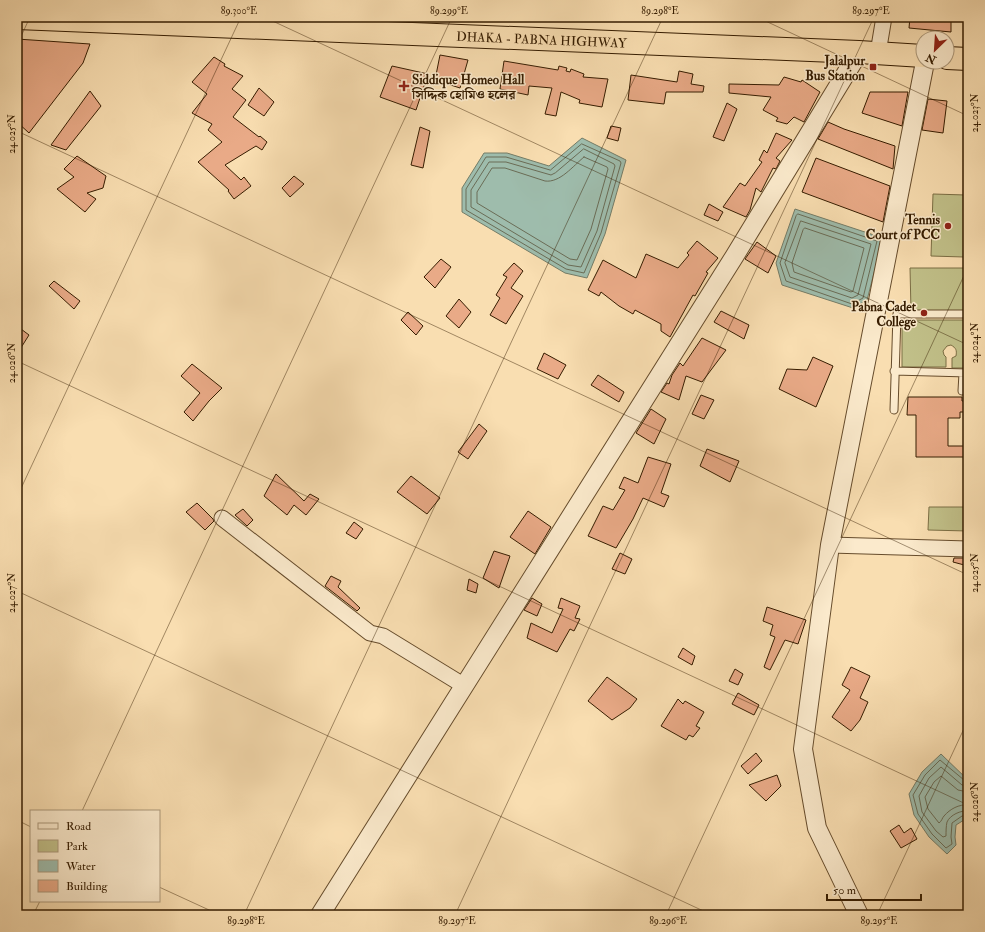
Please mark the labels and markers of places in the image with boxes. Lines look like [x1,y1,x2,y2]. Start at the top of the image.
place label: Jalalpur Bus Station [805,53,866,84]
marker: Jalalpur Bus Station [868,62,878,72]
place label: Siddique Homeo Hall সিদ্দিক হোমিও হলের [411,72,525,103]
marker: Siddique Homeo Hall সিদ্দিক হোমিও হলের [399,81,409,91]
place label: Tennis Court of PCC [866,212,941,243]
marker: Tennis Court of PCC [943,221,953,231]
place label: Pabna Cadet College [851,299,917,331]
marker: Pabna Cadet College [919,308,929,318]

